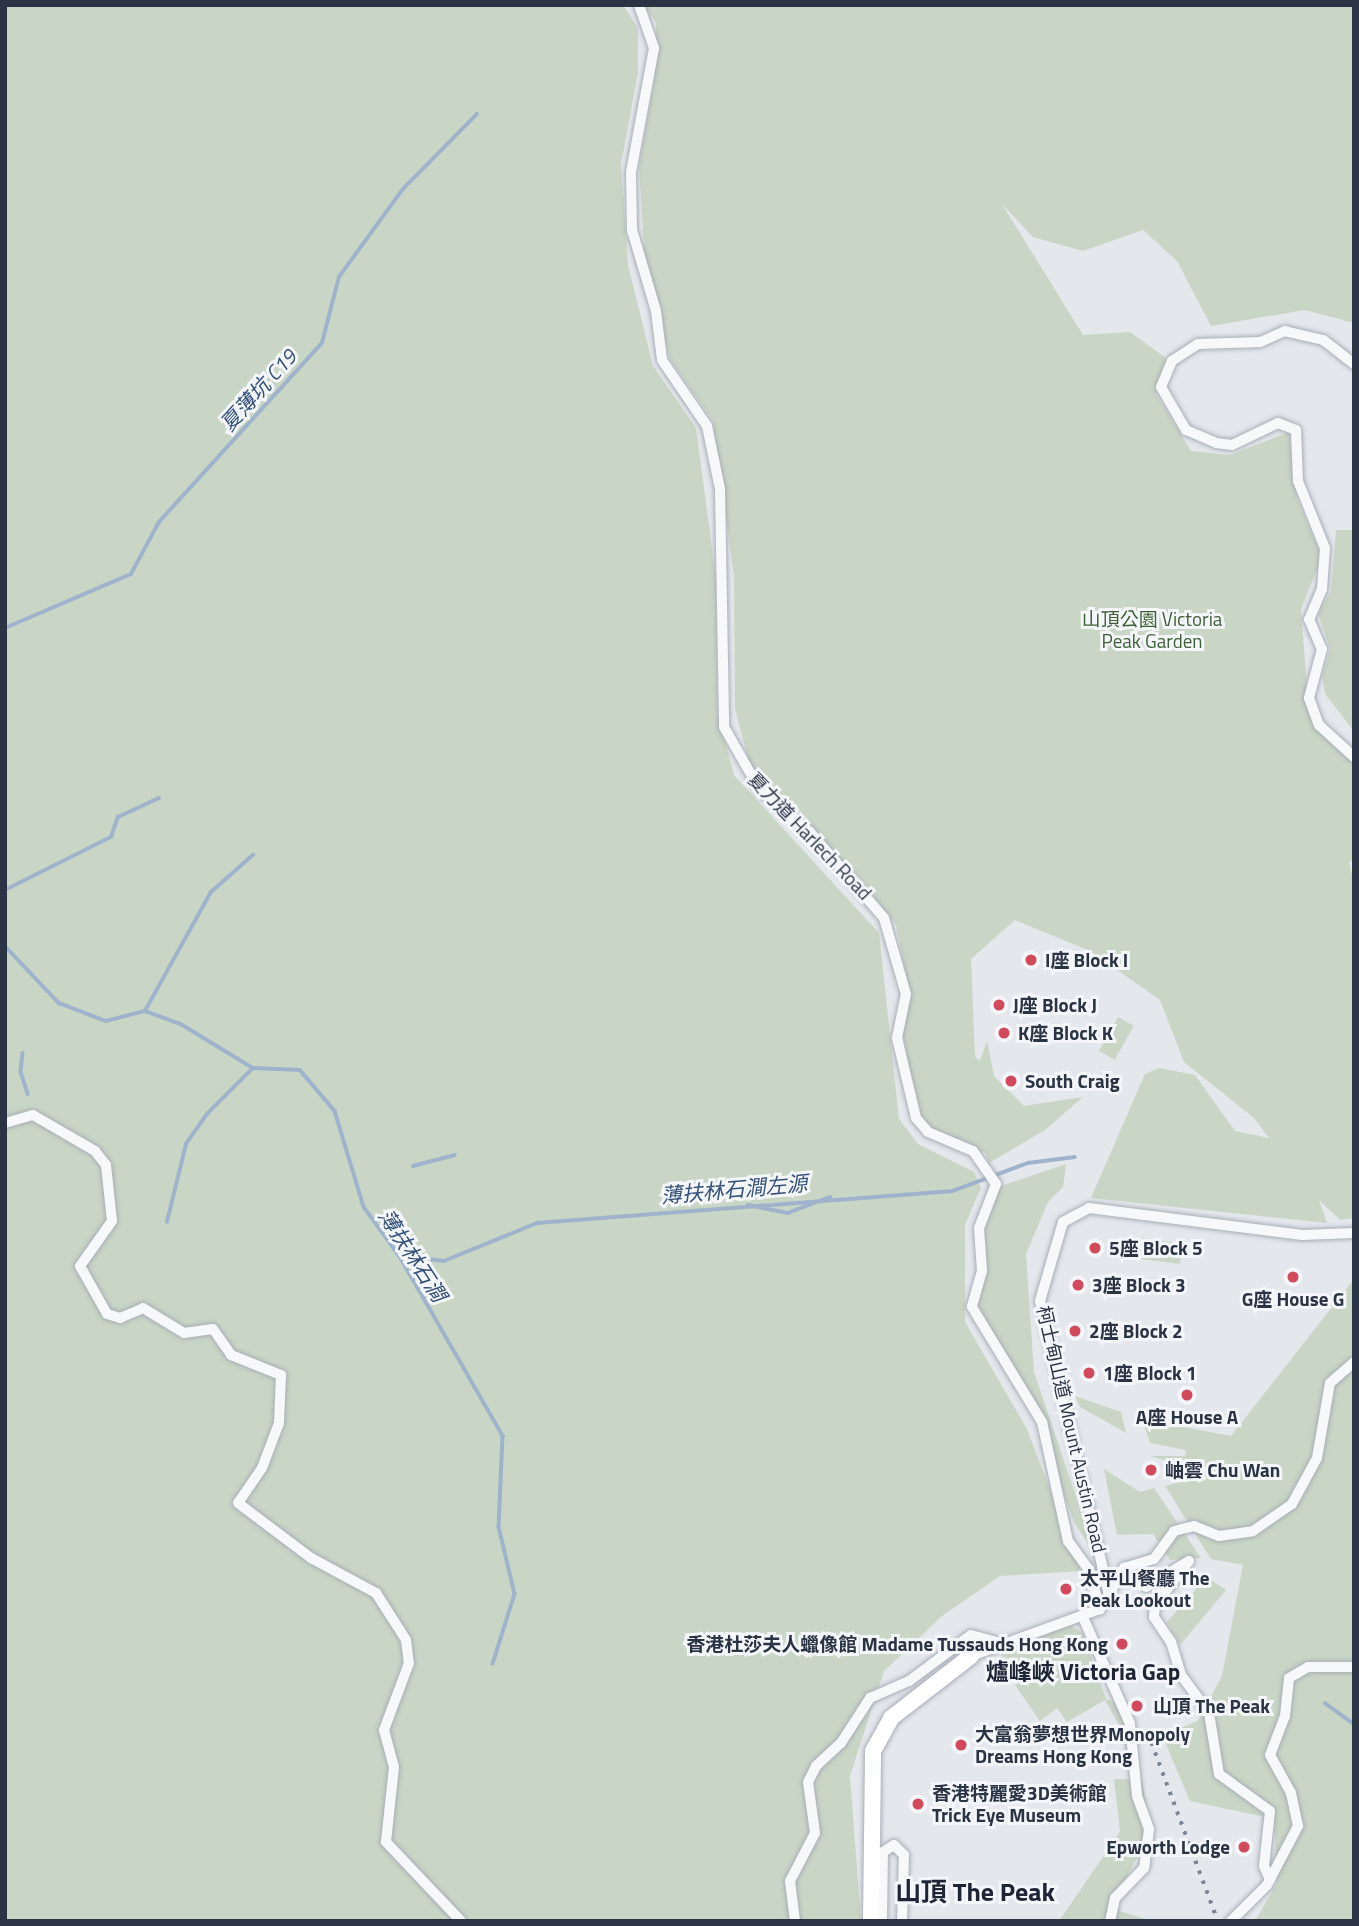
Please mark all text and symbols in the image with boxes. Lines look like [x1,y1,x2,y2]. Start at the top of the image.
water label: 夏薄坑 C19 [215,344,301,436]
park label: 山頂公園 Victoria Peak Garden [1082,608,1222,652]
street label: 夏力道 Harlech Road [743,768,877,904]
place label: I座 Block I [1045,949,1128,971]
marker: I座 Block I [1023,952,1039,968]
place label: J座 Block J [1013,994,1097,1016]
marker: J座 Block J [991,997,1007,1013]
place label: K座 Block K [1018,1022,1113,1044]
marker: K座 Block K [996,1025,1012,1041]
place label: South Craig [1025,1070,1120,1092]
marker: South Craig [1003,1073,1019,1089]
water label: 薄扶林石澗左源 [660,1170,808,1208]
water label: 薄扶林石澗 [374,1204,452,1306]
place label: 5座 Block 5 [1109,1237,1203,1259]
marker: 5座 Block 5 [1087,1240,1103,1256]
marker: G座 House G [1285,1269,1301,1285]
place label: 3座 Block 3 [1092,1274,1186,1296]
marker: 3座 Block 3 [1070,1277,1086,1293]
place label: G座 House G [1242,1288,1344,1310]
street label: 柯士甸山道 Mount Austin Road [1032,1303,1112,1555]
place label: 2座 Block 2 [1089,1320,1183,1342]
marker: 2座 Block 2 [1067,1323,1083,1339]
place label: 1座 Block 1 [1103,1362,1197,1384]
marker: 1座 Block 1 [1081,1365,1097,1381]
marker: A座 House A [1179,1387,1195,1403]
place label: A座 House A [1136,1406,1238,1428]
place label: 岫雲 Chu Wan [1165,1459,1280,1481]
marker: 岫雲 Chu Wan [1143,1462,1159,1478]
place label: 太平山餐廳 The Peak Lookout [1080,1567,1209,1611]
marker: 太平山餐廳 The Peak Lookout [1058,1581,1074,1597]
place label: 香港杜莎夫人蠟像館 Madame Tussauds Hong Kong [686,1633,1108,1655]
marker: 香港杜莎夫人蠟像館 Madame Tussauds Hong Kong [1114,1636,1130,1652]
district label: 爐峰峽 Victoria Gap [986,1658,1180,1686]
place label: 山頂 The Peak [1153,1695,1270,1717]
marker: 山頂 The Peak [1127,1696,1147,1716]
place label: 大富翁夢想世界Monopoly Dreams Hong Kong [975,1723,1190,1767]
marker: 大富翁夢想世界Monopoly Dreams Hong Kong [953,1737,969,1753]
place label: 香港特麗愛3D美術館 Trick Eye Museum [932,1782,1107,1826]
marker: 香港特麗愛3D美術館 Trick Eye Museum [910,1796,926,1812]
place label: Epworth Lodge [1106,1836,1230,1858]
marker: Epworth Lodge [1236,1839,1252,1855]
district label: 山頂 The Peak [895,1876,1055,1908]

